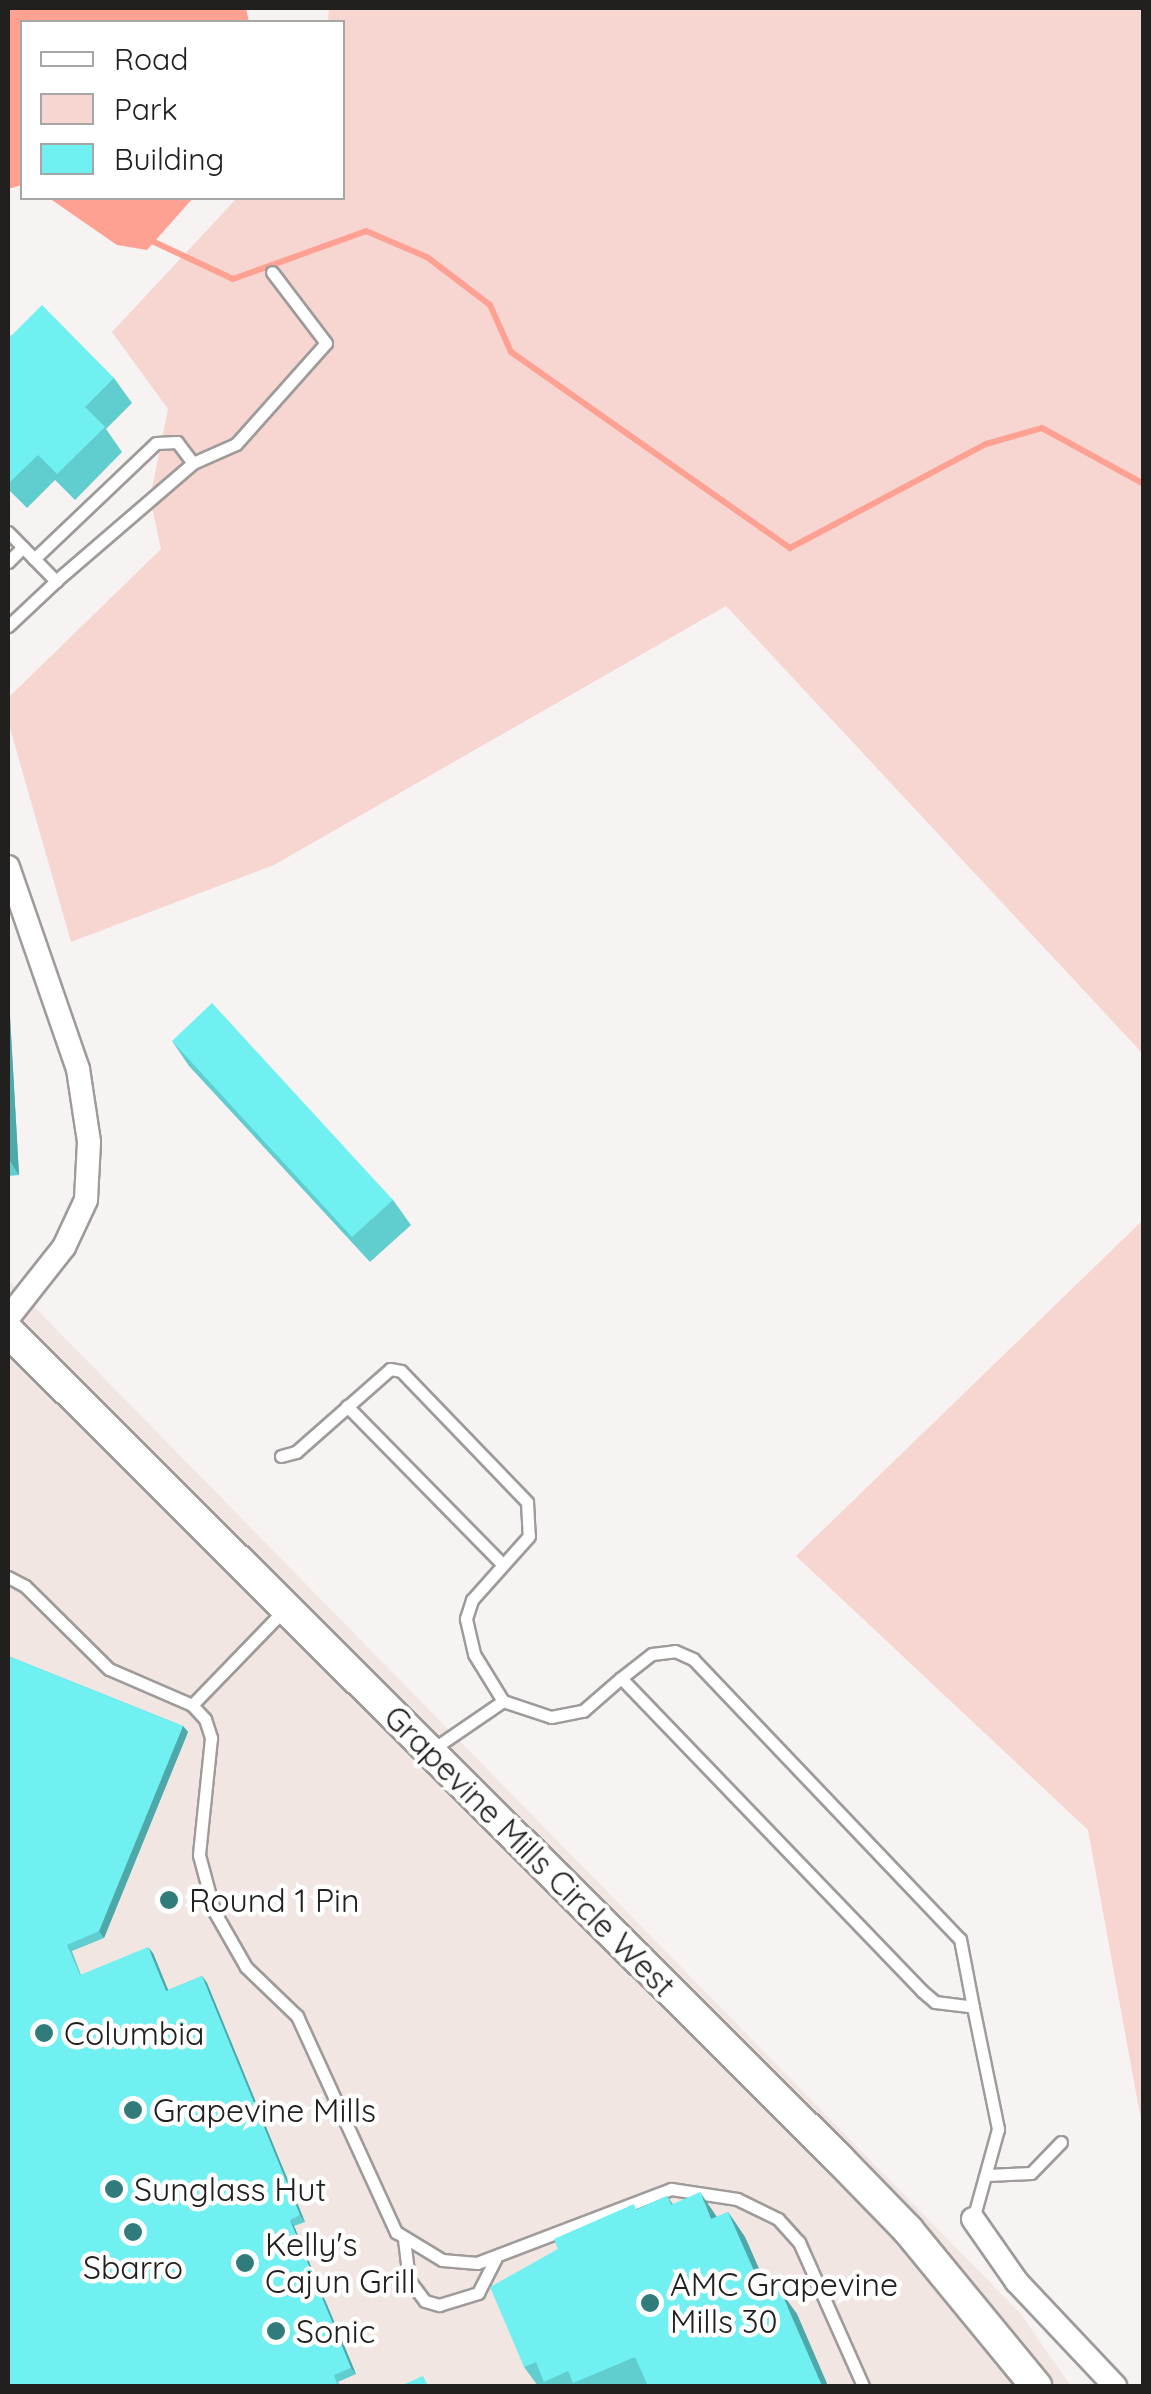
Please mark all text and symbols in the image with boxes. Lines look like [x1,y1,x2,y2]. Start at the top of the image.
legend [20,20,345,200]
text: Road [114,40,188,78]
text: Park [114,90,178,128]
text: Building [114,140,224,178]
street label: Grapevine Mills Circle West [376,1697,684,2005]
place label: Round 1 Pin [189,1881,359,1919]
marker: Round 1 Pin [158,1889,180,1911]
place label: Columbia [64,2014,204,2052]
marker: Columbia [33,2022,55,2044]
place label: Grapevine Mills [153,2091,376,2129]
marker: Grapevine Mills [122,2099,144,2121]
place label: Sunglass Hut [134,2170,326,2208]
marker: Sunglass Hut [103,2178,125,2200]
marker: Sbarro [122,2221,144,2243]
place label: Kelly's Cajun Grill [265,2226,415,2301]
place label: Sbarro [83,2248,183,2286]
marker: Kelly's Cajun Grill [234,2252,256,2274]
place label: AMC Grapevine Mills 30 [670,2266,898,2341]
marker: AMC Grapevine Mills 30 [639,2292,661,2314]
place label: Sonic [296,2312,375,2350]
marker: Sonic [265,2320,287,2342]

